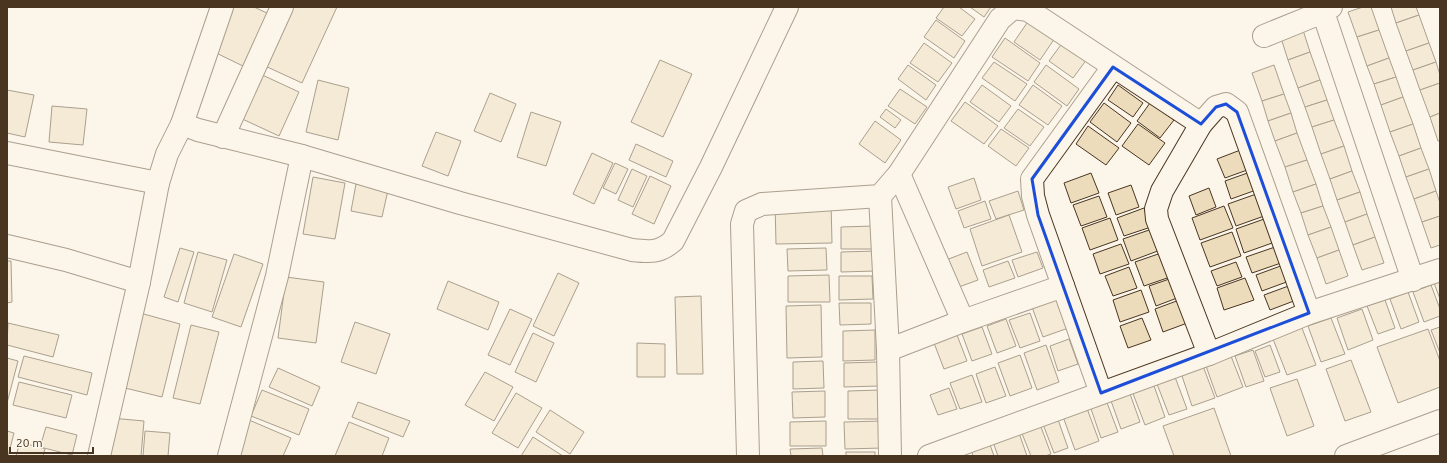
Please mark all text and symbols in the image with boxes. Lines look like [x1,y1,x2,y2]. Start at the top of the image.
scale bar [10,429,93,455]
text: 20 m [16,436,43,449]

